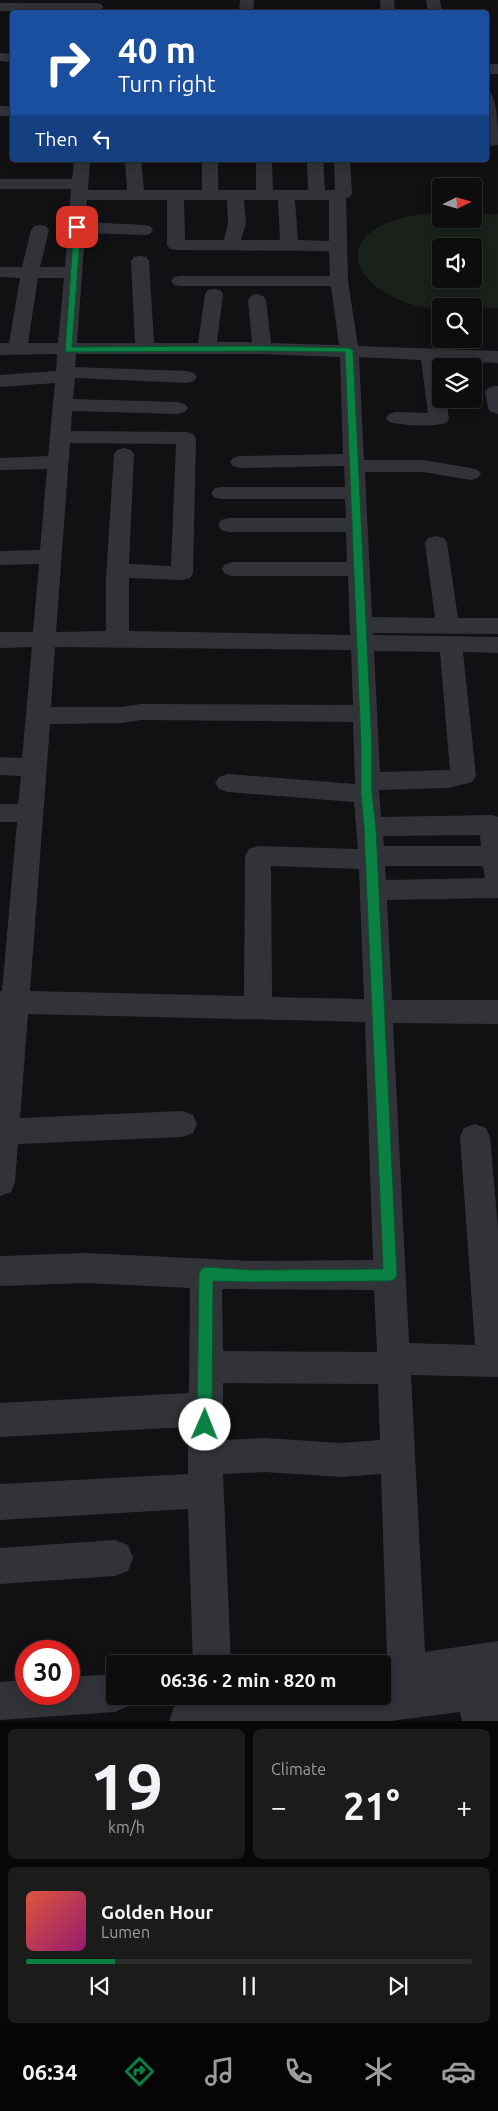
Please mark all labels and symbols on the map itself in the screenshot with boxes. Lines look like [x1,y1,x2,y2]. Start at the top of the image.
north arrow [432,178,482,228]
pin [56,206,98,248]
position arrow [178,1398,230,1450]
speed limit sign: 30 [15,1640,80,1705]

